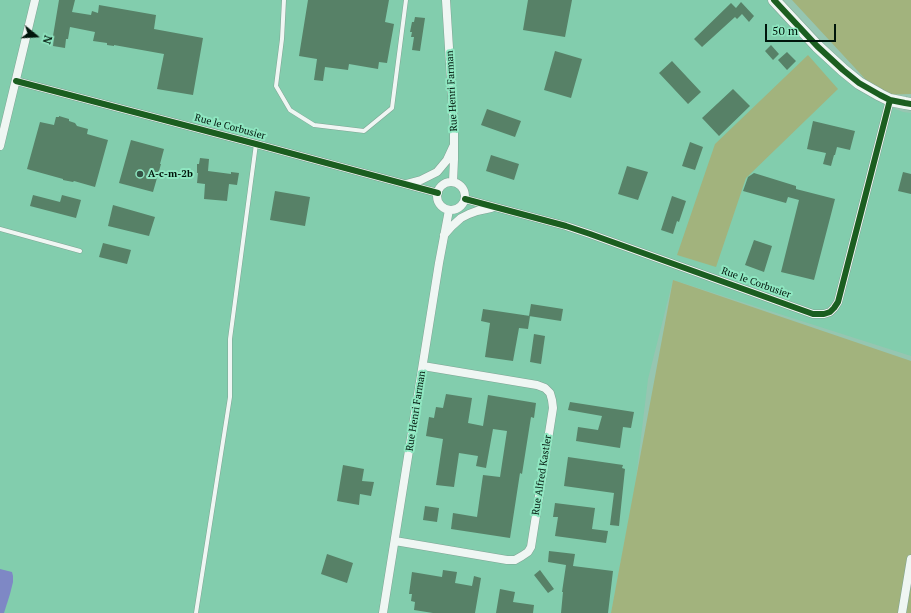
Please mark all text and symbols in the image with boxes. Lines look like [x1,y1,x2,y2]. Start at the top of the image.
north arrow [16,16,56,56]
scale bar [767,16,838,42]
text: 50 m [772,23,798,38]
text: N [39,34,55,46]
street label: Rue Henri Farman [444,50,460,132]
street label: Rue le Corbusier [193,112,267,142]
place label: A-c-m-2b [148,168,193,180]
marker: A-c-m-2b [135,169,145,179]
street label: Rue le Corbusier [720,265,792,301]
street label: Rue Henri Farman [404,370,428,452]
street label: Rue Alfred Kastler [530,434,554,516]

